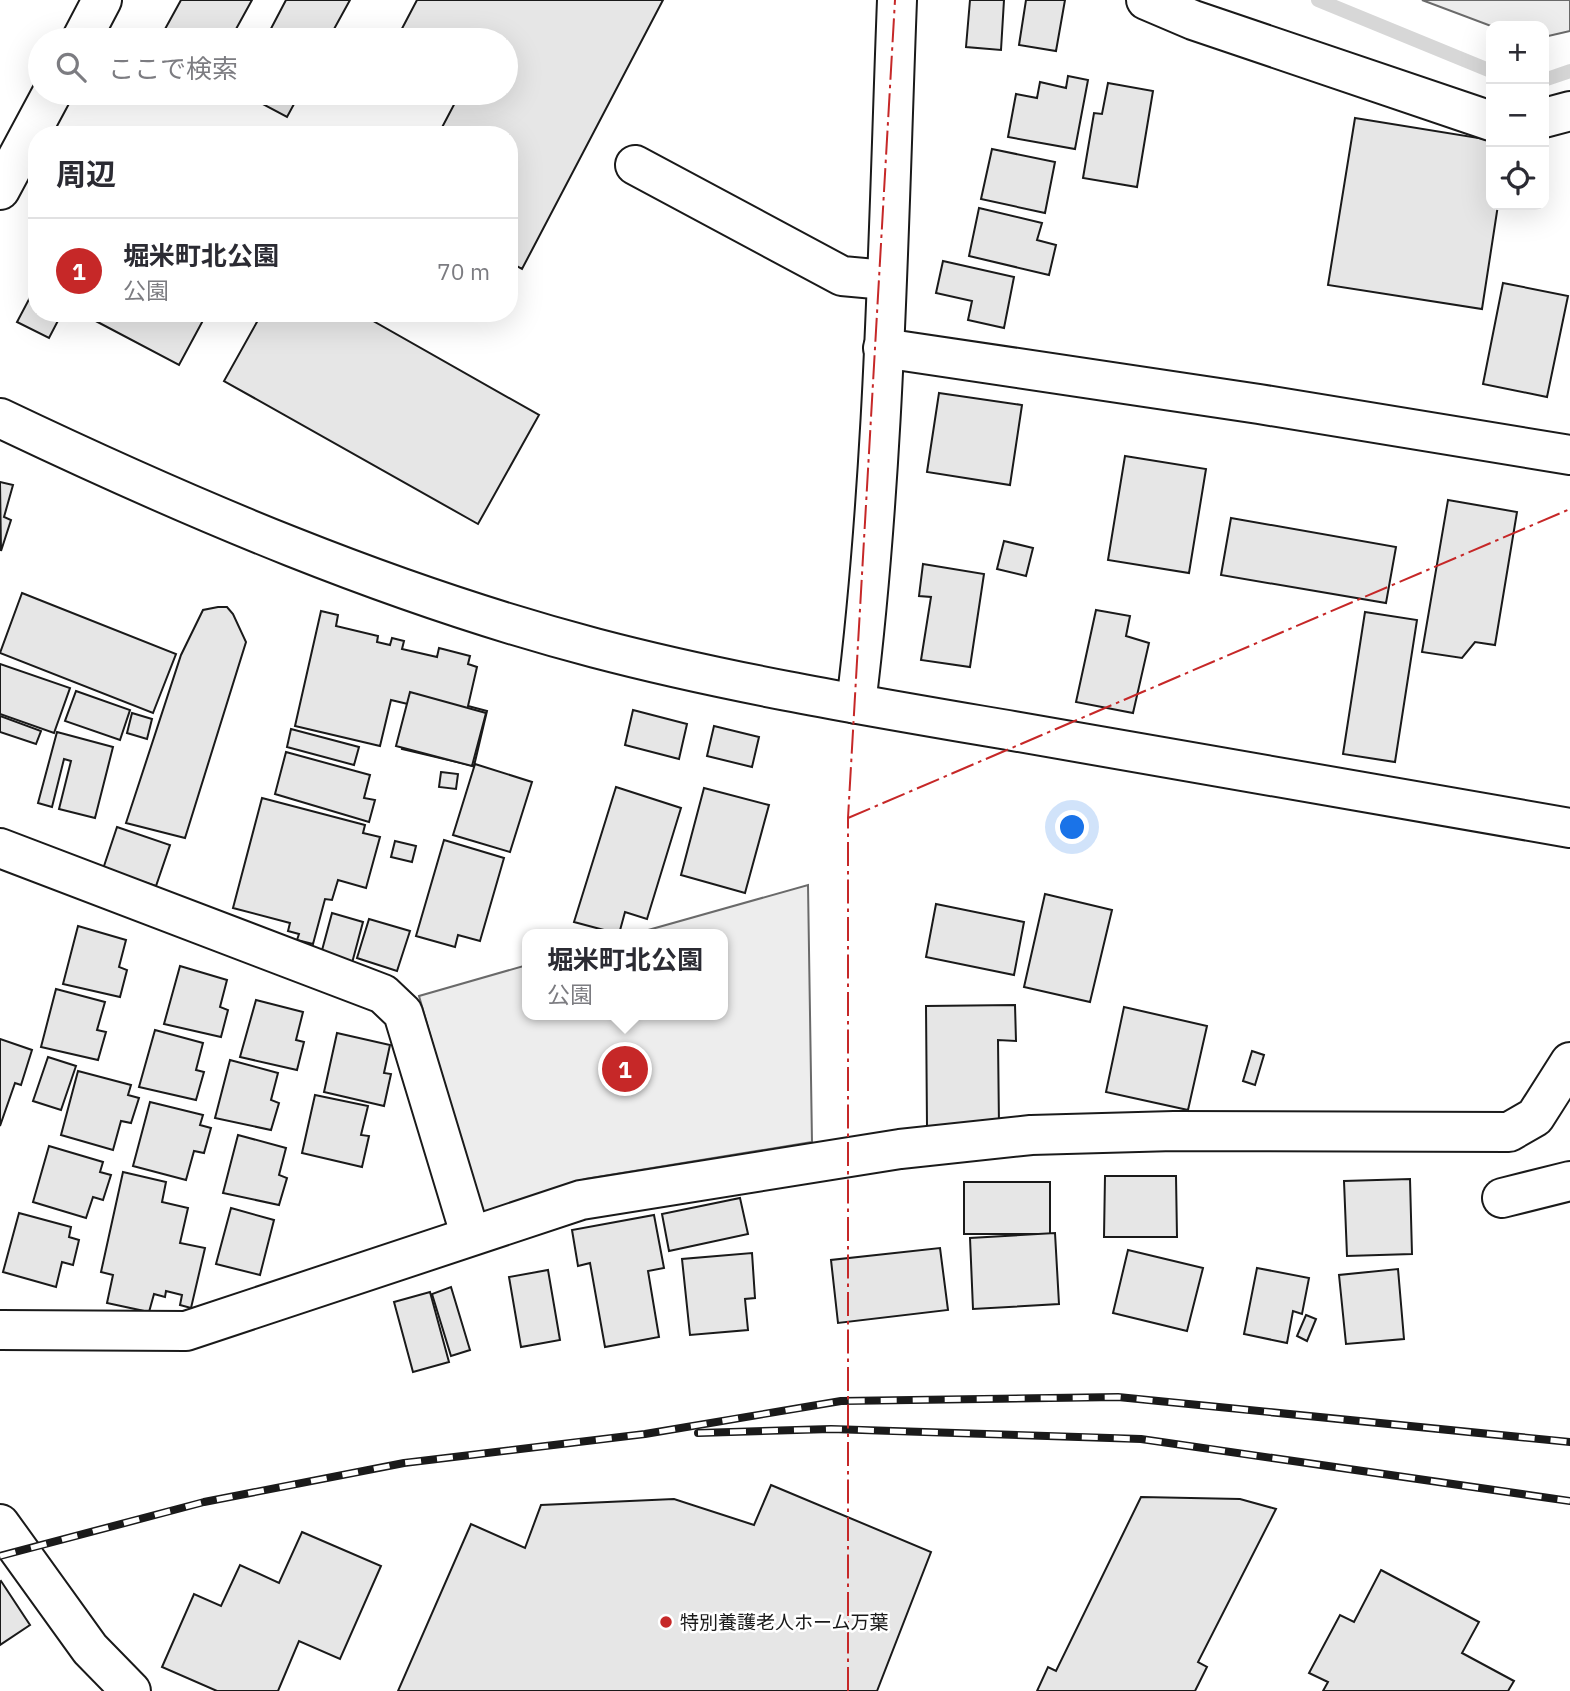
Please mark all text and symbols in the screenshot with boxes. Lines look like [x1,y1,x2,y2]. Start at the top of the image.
map controls [1486,21,1549,210]
button: + [1486,21,1549,84]
search box [28,28,518,105]
icon: search [52,48,90,86]
text: ここで検索 [108,51,238,85]
button: − [1486,84,1549,147]
button: locate [1486,147,1549,210]
text: 周辺 [56,154,116,193]
text: 堀米町北公園 [123,238,279,272]
text: 1 [72,256,86,286]
text: 70 m [437,256,490,286]
text: 公園 [123,275,169,305]
your location [1055,810,1089,844]
popup [522,929,728,1020]
text: 堀米町北公園 [547,942,703,976]
text: 公園 [547,979,593,1009]
pin: 1 [602,1043,648,1095]
place label: 特別養護老人ホーム万葉 [680,1610,888,1634]
marker: 特別養護老人ホーム万葉 [658,1614,674,1630]

